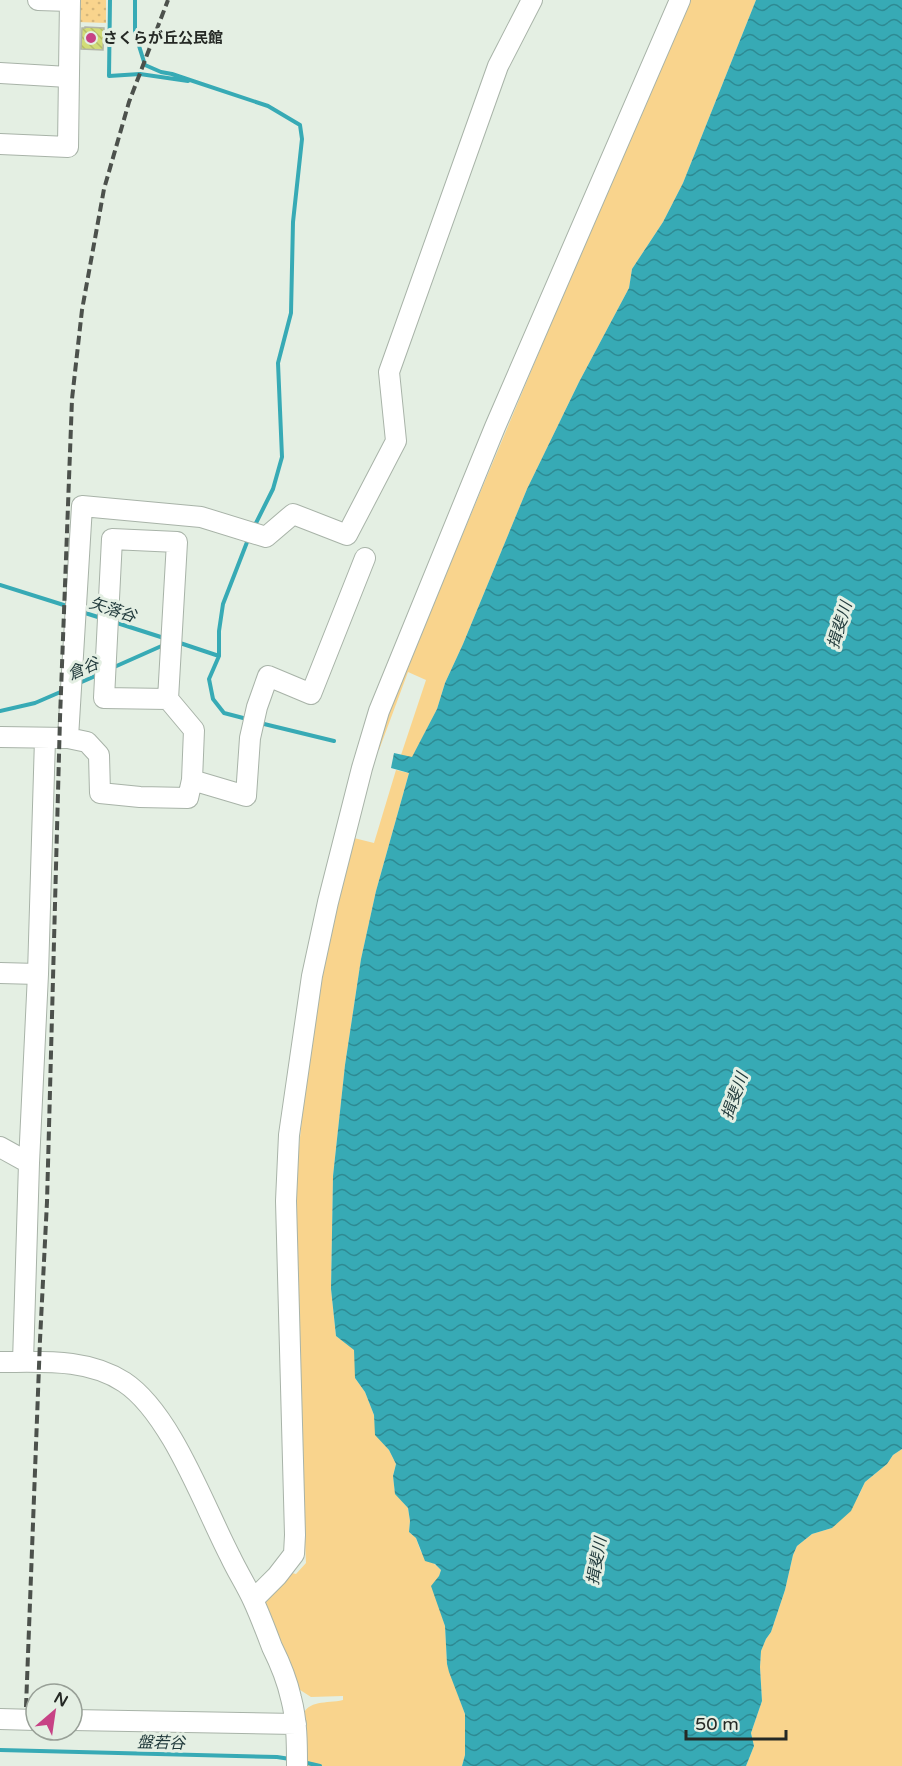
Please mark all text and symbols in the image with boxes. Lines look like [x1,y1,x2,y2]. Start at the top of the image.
place label: さくらが丘公民館 [103,29,223,47]
marker: さくらが丘公民館 [84,31,98,45]
water label: 矢落谷 [87,593,141,627]
water label: 揖斐川 [823,598,857,651]
water label: 倉谷 [65,652,104,685]
water label: 揖斐川 [717,1068,753,1122]
water label: 揖斐川 [583,1534,611,1587]
north arrow [24,1682,84,1742]
text: N [50,1688,71,1712]
scale bar [686,1703,786,1741]
text: 50 m [695,1713,739,1735]
water label: 盤若谷 [137,1733,187,1753]

